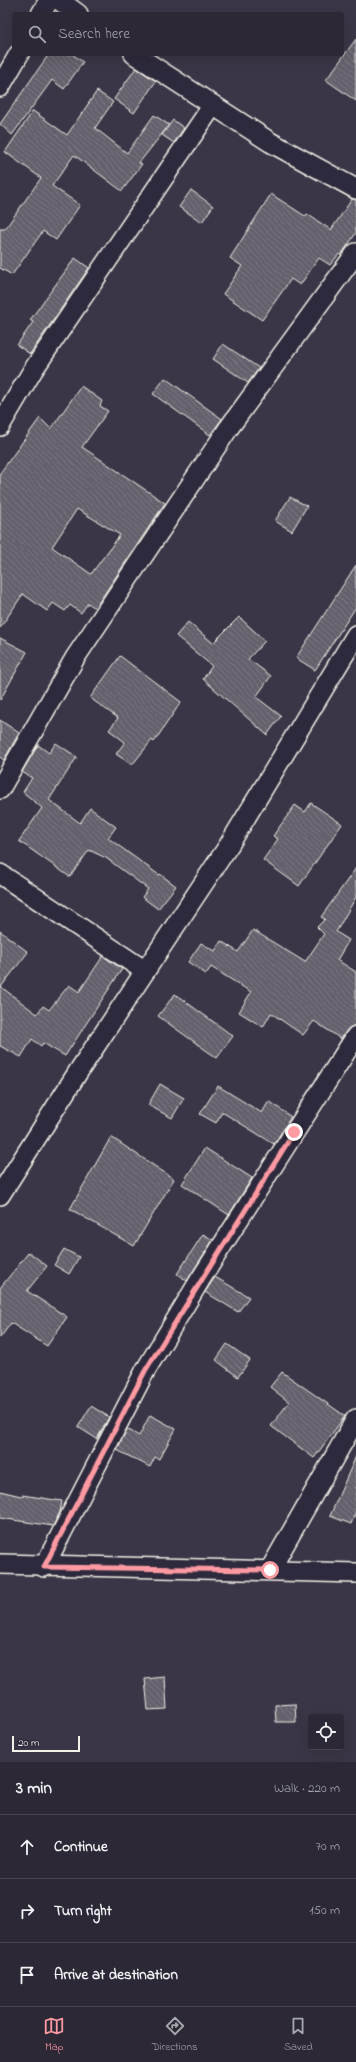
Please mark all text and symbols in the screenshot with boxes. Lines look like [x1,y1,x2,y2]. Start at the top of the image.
search box [12,12,344,56]
icon: search [26,23,48,45]
text: Search here [58,23,130,45]
route end [285,1123,303,1141]
route start [261,1561,279,1579]
map controls [308,1714,344,1750]
button: locate [308,1714,344,1750]
scale bar [12,1734,80,1753]
text: 20 m [18,1735,40,1751]
text: 3 min [16,1776,52,1801]
text: Walk · 220 m [274,1779,340,1798]
icon: ahead [16,1836,38,1858]
text: Continue [54,1836,108,1858]
text: 70 m [316,1837,340,1856]
icon: right [16,1900,38,1922]
text: Turn right [54,1900,112,1922]
text: 150 m [309,1901,340,1920]
icon: arrive [16,1964,38,1986]
text: Arrive at destination [54,1964,178,1986]
tab: Map [43,2015,65,2055]
tab: Directions [152,2015,198,2055]
tab: Saved [284,2015,313,2055]

